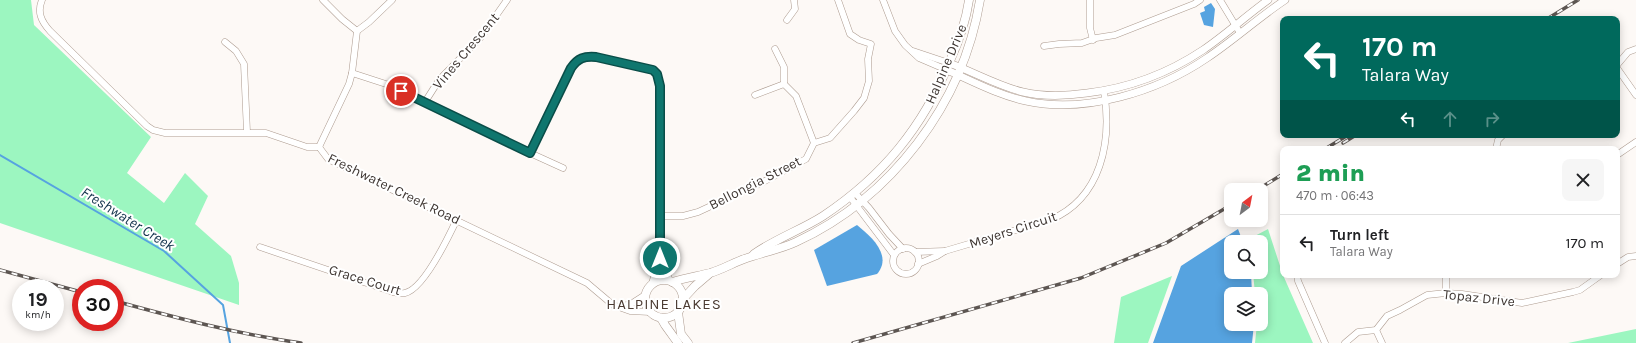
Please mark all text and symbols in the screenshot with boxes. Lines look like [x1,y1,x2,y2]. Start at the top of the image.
street label: Vines Crescent [429,9,503,93]
street label: Halpine Drive [922,22,970,106]
text: 170 m [1362,30,1437,63]
icon: left [1296,32,1348,84]
text: Talara Way [1362,64,1449,86]
pin [384,74,418,108]
icon: arrive [390,80,412,102]
icon: left [1397,108,1419,130]
icon: ahead [1439,108,1461,130]
icon: right [1481,108,1503,130]
street label: Freshwater Creek Road [325,149,463,229]
street label: Bellongia Street [706,152,804,214]
text: 2 min [1296,159,1365,187]
button: close [1562,159,1604,201]
water label: Freshwater Creek [78,183,178,255]
north arrow [1224,183,1268,227]
map controls [1224,183,1268,331]
text: 470 m · 06:43 [1296,188,1374,203]
street label: Meyers Circuit [967,208,1059,252]
text: Turn left [1330,226,1389,244]
icon: left [1296,232,1318,254]
text: 170 m [1566,234,1604,252]
button: search [1224,235,1268,279]
position arrow [639,237,681,279]
text: Talara Way [1330,244,1393,259]
street label: Grace Court [327,261,403,299]
speed limit sign: 30 [72,279,124,331]
street label: Topaz Drive [1442,286,1516,310]
button: layers [1224,287,1268,331]
text: 19 [28,288,48,311]
district label: HALPINE LAKES [606,295,722,313]
text: km/h [25,309,51,321]

